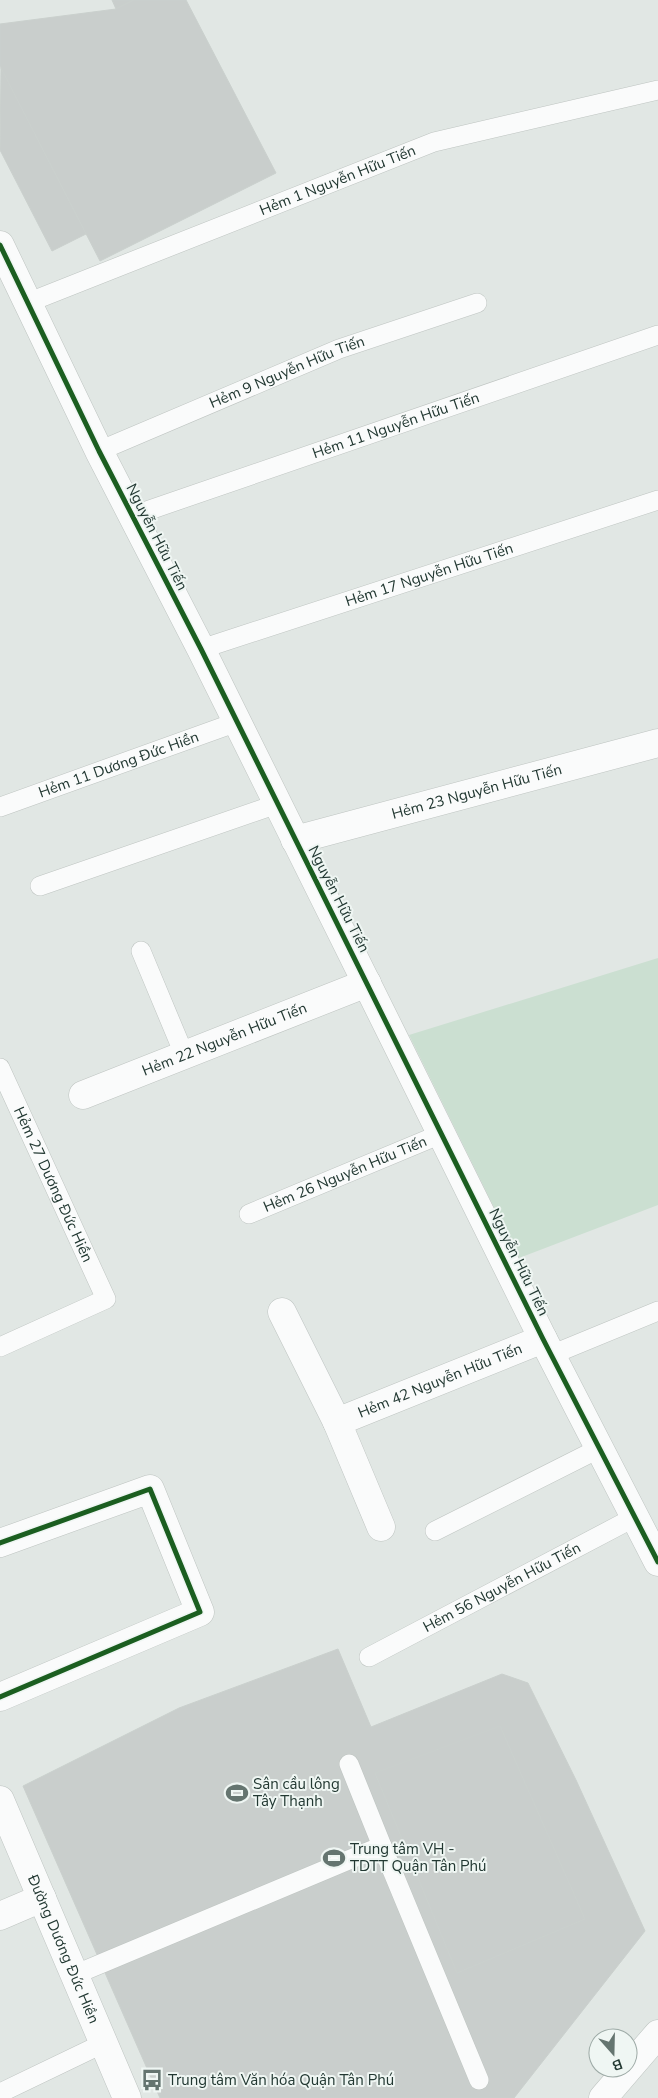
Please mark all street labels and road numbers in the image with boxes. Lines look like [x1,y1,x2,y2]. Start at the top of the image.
street label: Hẻm 1 Nguyễn Hữu Tiến [257,140,419,220]
street label: Hẻm 9 Nguyễn Hữu Tiến [206,331,367,413]
street label: Hẻm 11 Nguyễn Hữu Tiến [310,387,482,463]
street label: Nguyễn Hữu Tiến [121,480,193,594]
street label: Hẻm 17 Nguyễn Hữu Tiến [343,538,516,611]
street label: Hẻm 11 Dương Đức Hiền [36,727,201,802]
street label: Hẻm 23 Nguyễn Hữu Tiến [389,759,564,824]
street label: Nguyễn Hữu Tiến [303,842,375,956]
street label: Hẻm 22 Nguyễn Hữu Tiến [139,998,310,1081]
street label: Hẻm 27 Dương Đức Hiền [9,1103,98,1265]
street label: Hẻm 26 Nguyễn Hữu Tiến [260,1131,430,1217]
street label: Nguyễn Hữu Tiến [484,1205,554,1319]
street label: Hẻm 42 Nguyễn Hữu Tiến [355,1338,525,1423]
street label: Hẻm 56 Nguyễn Hữu Tiến [419,1537,584,1637]
street label: Đường Dương Đức Hiền [23,1871,104,2027]

